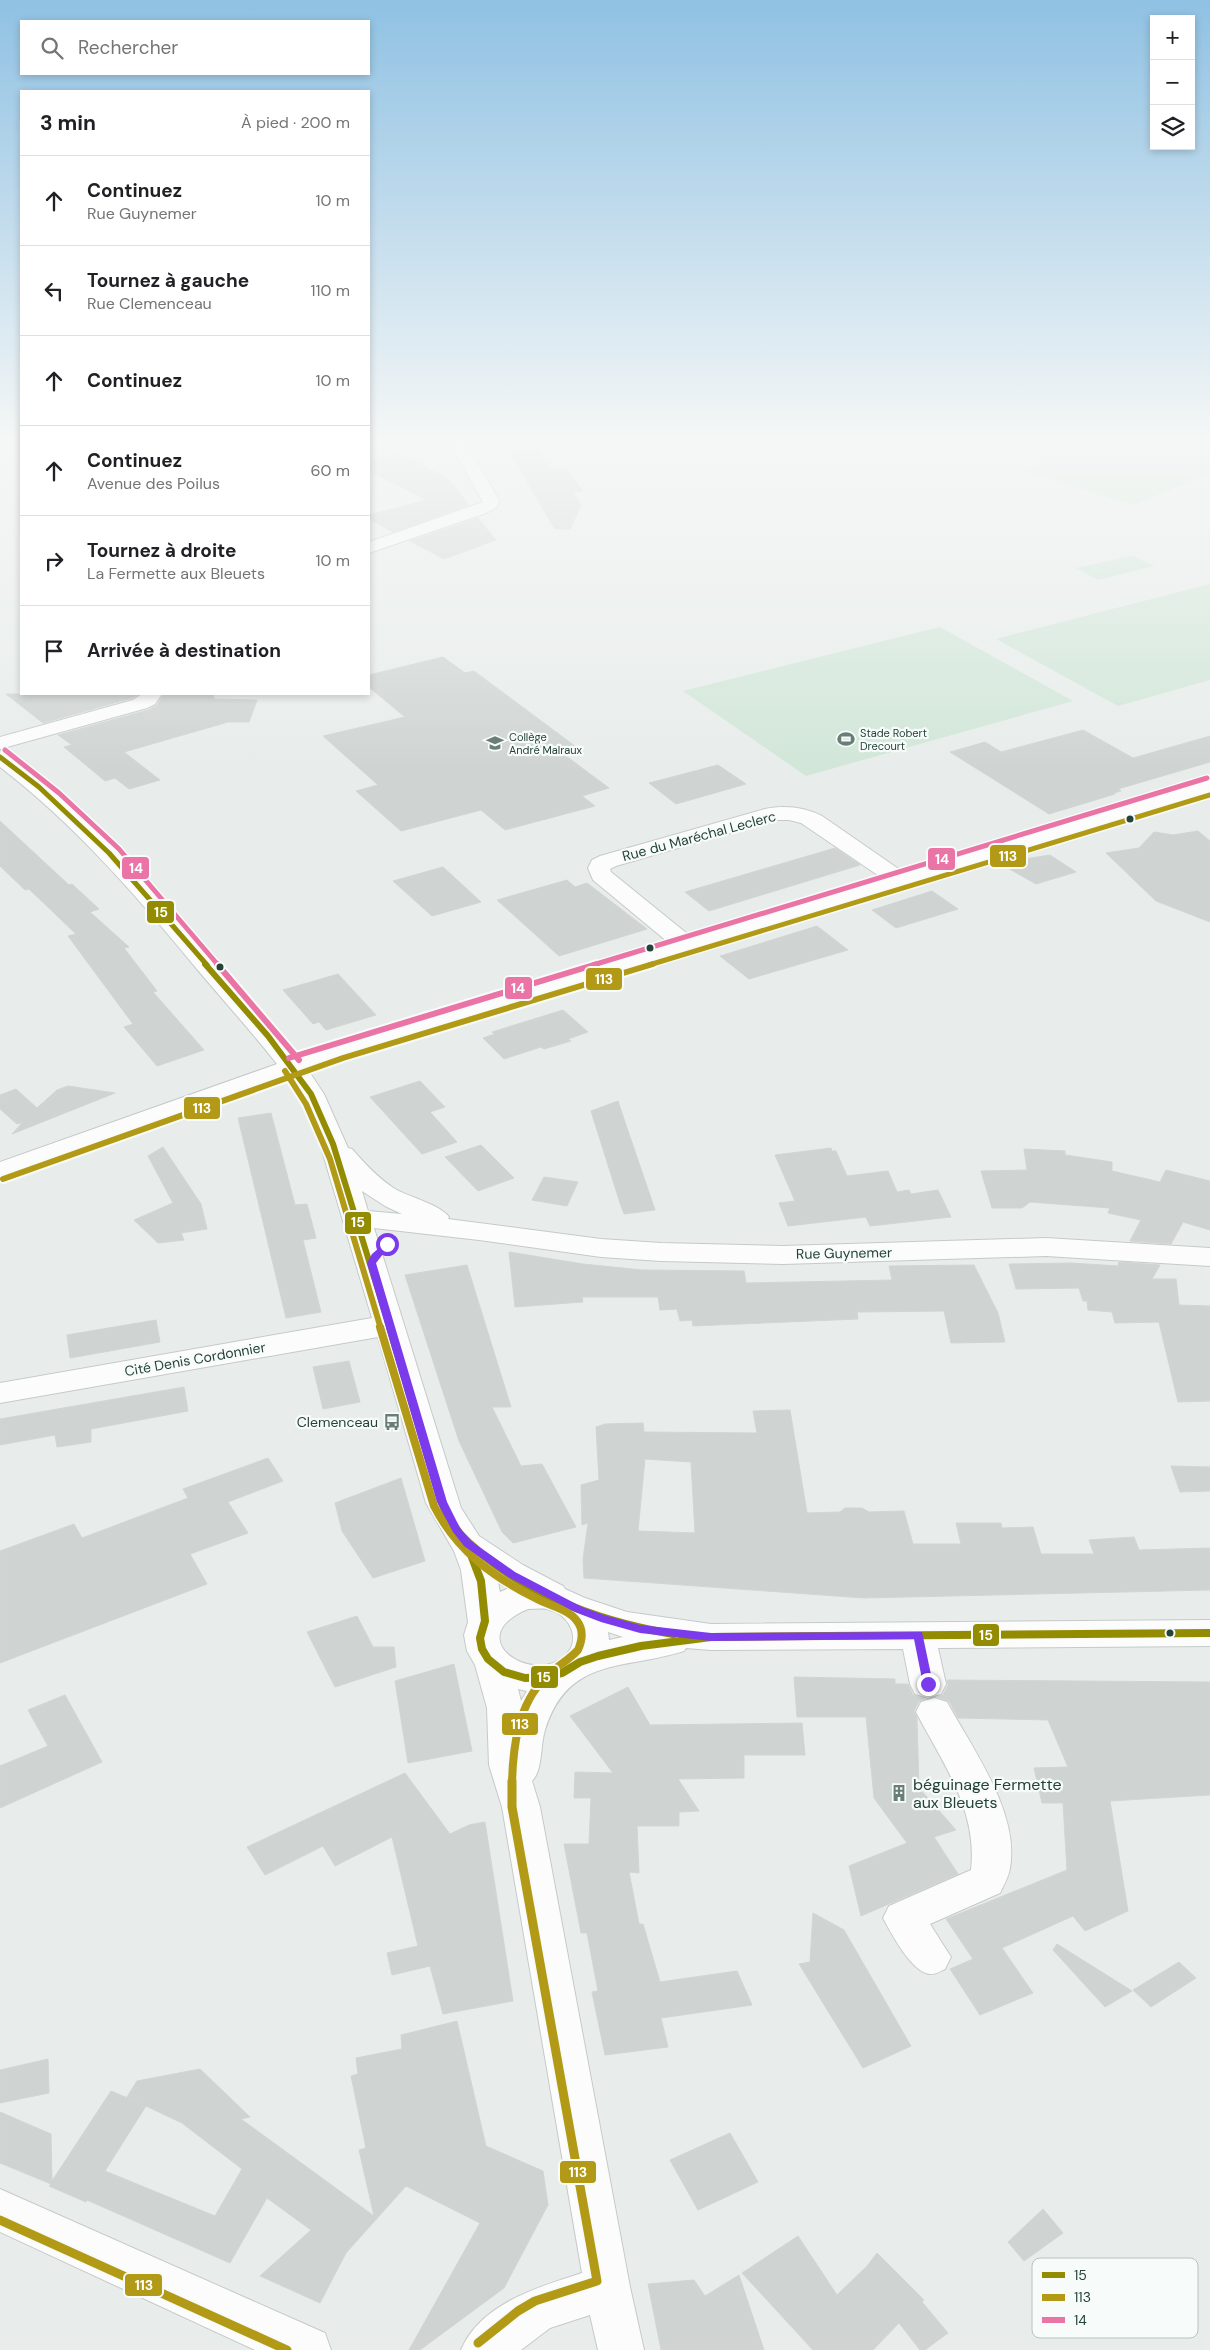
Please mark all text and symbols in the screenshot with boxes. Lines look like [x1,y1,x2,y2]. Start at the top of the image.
map controls [1150,15,1195,150]
button: + [1150,15,1195,60]
search box [20,20,370,75]
icon: search [38,34,66,62]
text: Rechercher [78,35,178,60]
button: − [1150,60,1195,105]
button: layers [1150,105,1195,150]
text: 3 min [40,109,96,137]
text: À pied · 200 m [241,112,350,133]
text: Continuez [87,178,182,203]
icon: ahead [40,187,68,215]
text: 10 m [316,190,350,211]
text: Rue Guynemer [87,203,197,224]
text: Tournez à gauche [87,268,249,293]
icon: left [40,277,68,305]
text: 110 m [311,280,350,301]
text: Rue Clemenceau [87,293,212,314]
icon: ahead [40,367,68,395]
text: Continuez [87,368,182,393]
text: 10 m [316,370,350,391]
text: Continuez [87,448,182,473]
icon: ahead [40,457,68,485]
text: 60 m [310,460,350,481]
text: Avenue des Poilus [87,473,220,494]
text: Tournez à droite [87,538,237,563]
icon: right [40,547,68,575]
text: 10 m [316,550,350,571]
text: La Fermette aux Bleuets [87,563,265,584]
icon: arrive [40,637,68,665]
text: Arrivée à destination [87,638,281,663]
place label: Stade Robert Drecourt [860,726,927,753]
sports icon: Stade Robert Drecourt [836,729,856,749]
place label: Collège André Malraux [509,730,583,757]
school or university icon: Collège André Malraux [485,733,505,753]
street label: Rue du Maréchal Leclerc [620,807,778,865]
unlabelled marker [1125,814,1135,824]
line badge: 113 [989,844,1027,868]
line badge: 14 [927,847,956,871]
text: 113 [999,847,1017,865]
text: 14 [935,850,949,868]
line badge: 14 [121,856,150,880]
text: 14 [129,859,143,877]
line badge: 15 [146,900,175,924]
text: 15 [154,903,168,921]
unlabelled marker [645,943,655,953]
unlabelled marker [215,962,225,972]
line badge: 113 [585,967,623,991]
text: 113 [595,970,613,988]
line badge: 14 [504,976,533,1000]
text: 14 [511,979,525,997]
line badge: 113 [183,1096,221,1120]
text: 113 [193,1099,211,1117]
line badge: 15 [344,1211,372,1235]
text: 15 [351,1213,365,1231]
route start [376,1233,399,1256]
street label: Rue Guynemer [796,1243,892,1263]
street label: Cité Denis Cordonnier [123,1338,267,1380]
bus stop icon: Clemenceau [382,1412,402,1432]
place label: Clemenceau [297,1413,378,1431]
line badge: 15 [972,1623,1000,1647]
text: 15 [979,1626,993,1644]
unlabelled marker [1165,1628,1175,1638]
line badge: 15 [530,1665,559,1689]
text: 15 [537,1668,551,1686]
route end [917,1673,940,1696]
line badge: 113 [501,1712,539,1736]
text: 113 [511,1715,529,1733]
place label: béguinage Fermette aux Bleuets [913,1774,1062,1813]
building icon: béguinage Fermette aux Bleuets [889,1783,909,1803]
line badge: 113 [559,2160,597,2184]
text: 113 [569,2163,587,2181]
legend [1032,2258,1198,2338]
text: 15 [1074,2266,1087,2284]
line badge: 113 [124,2273,163,2297]
text: 113 [135,2276,153,2294]
text: 113 [1074,2288,1091,2306]
text: 14 [1074,2311,1087,2329]

